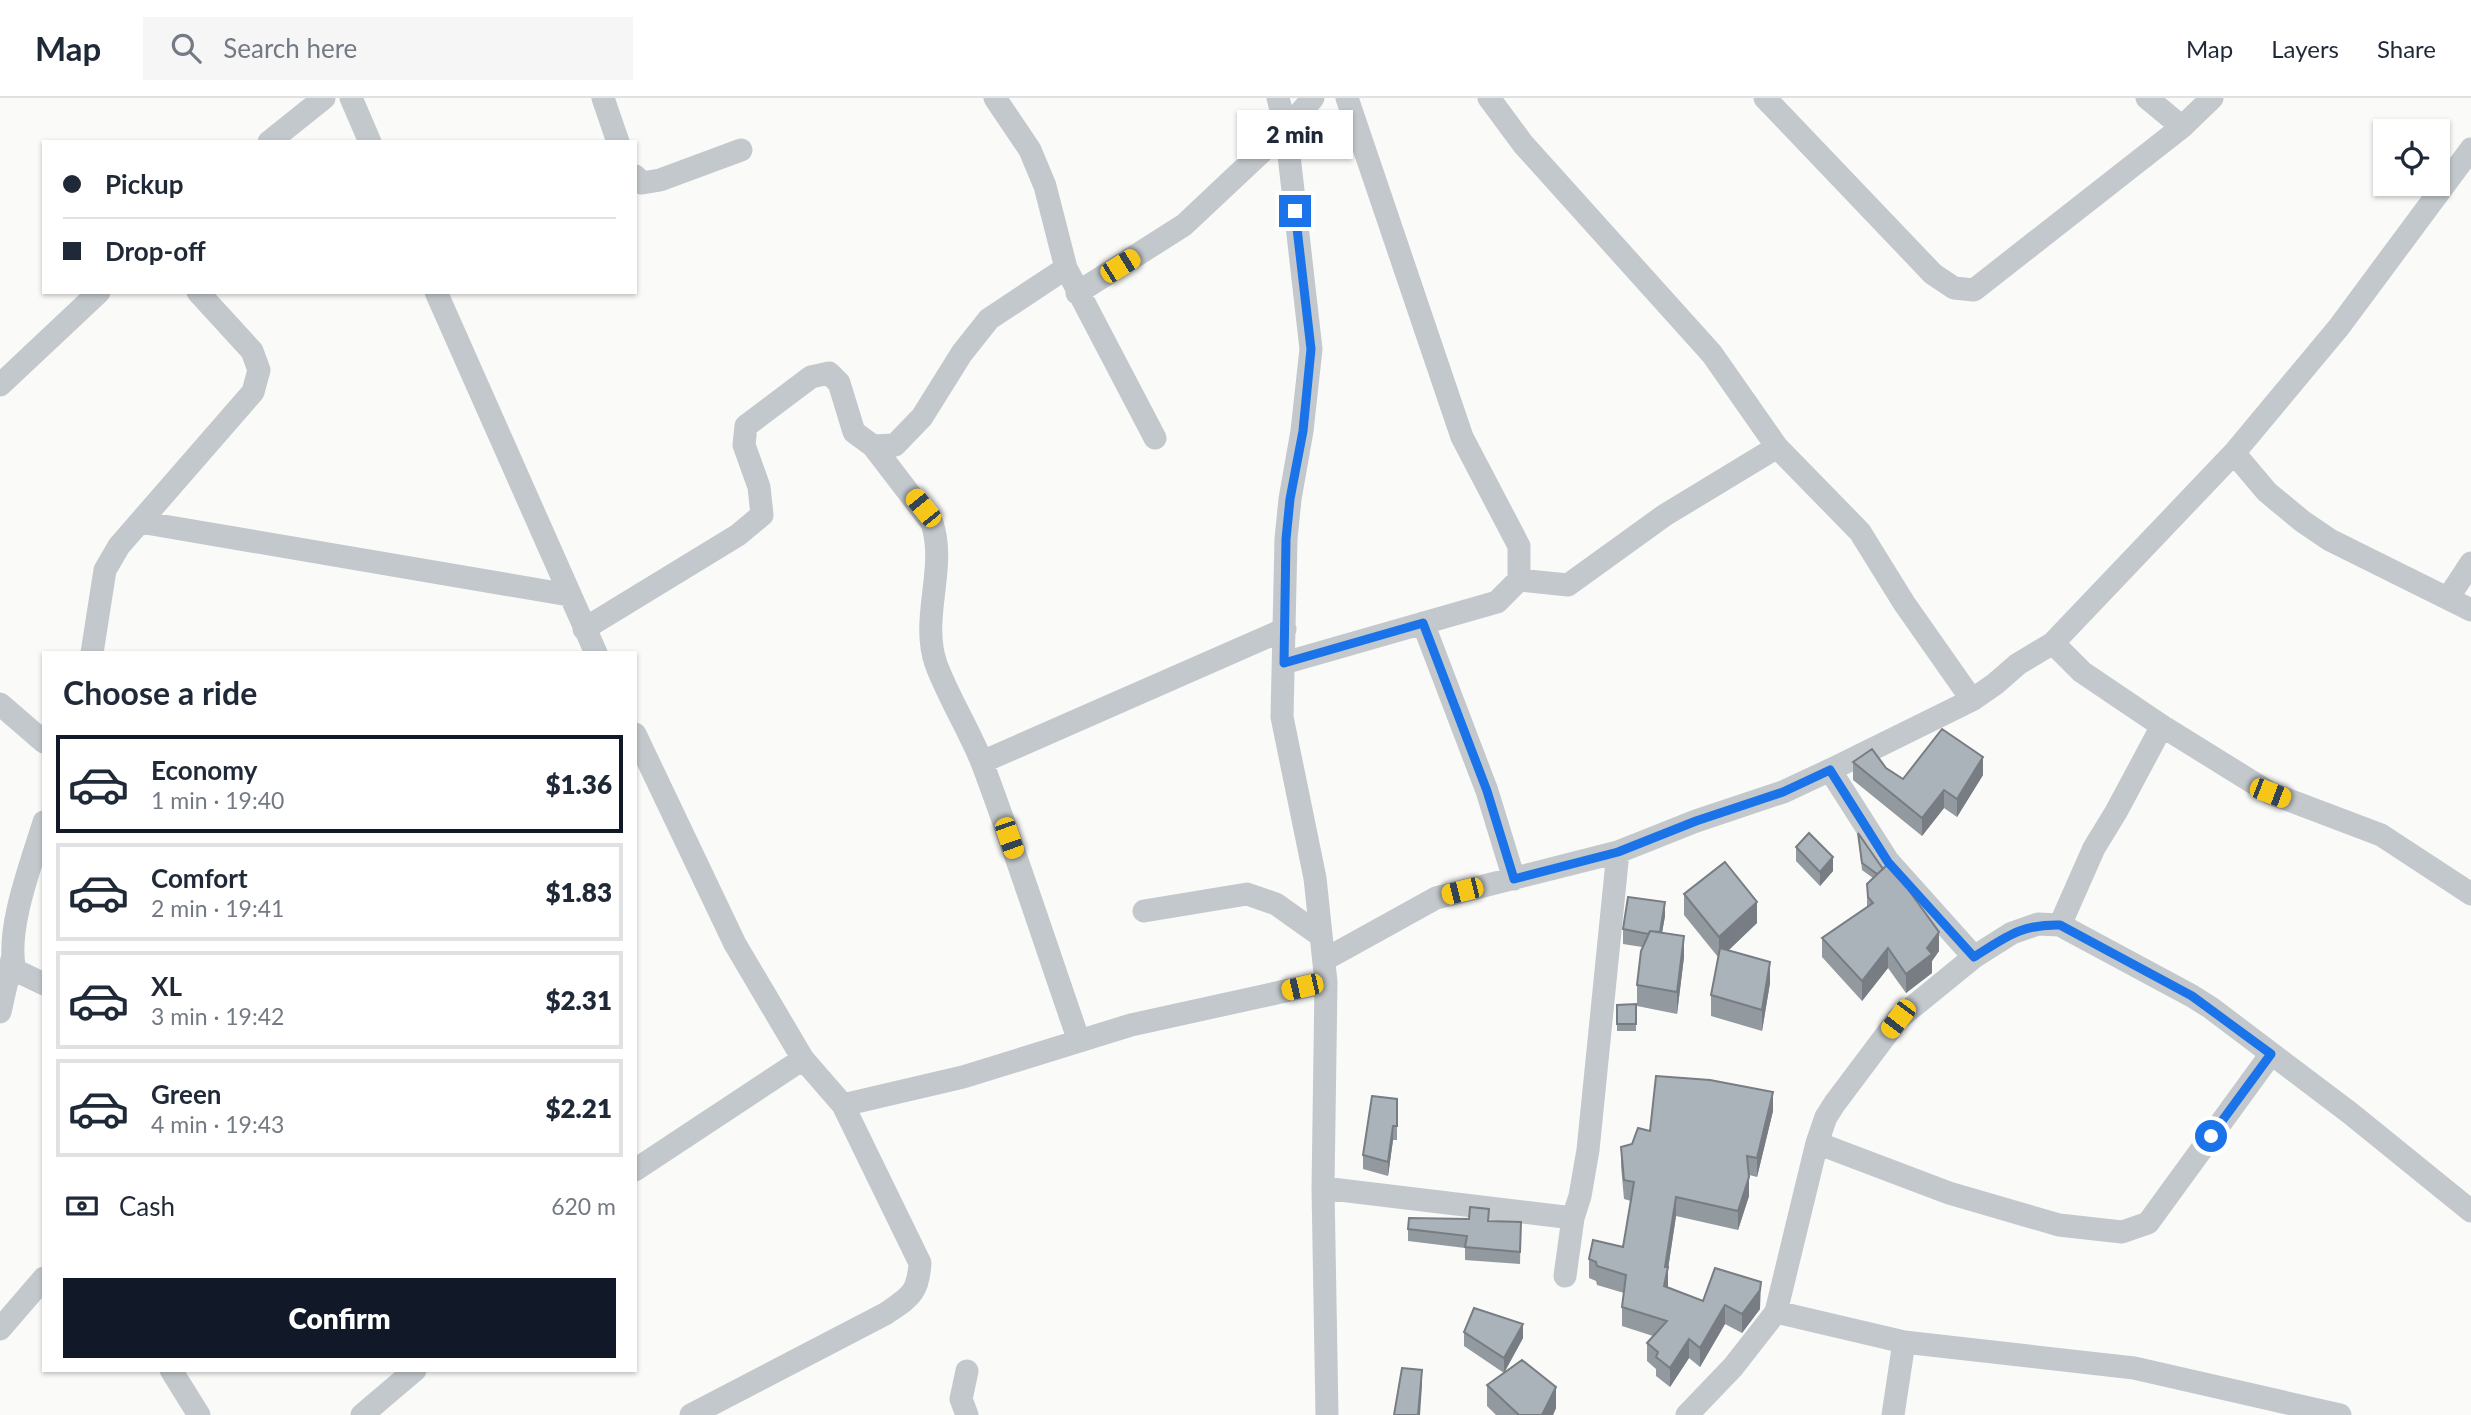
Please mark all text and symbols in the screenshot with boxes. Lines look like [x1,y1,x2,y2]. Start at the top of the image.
search box [143,17,633,80]
text: Map [35,28,101,68]
icon: search [167,29,205,67]
text: Search here [223,32,357,64]
text: Map [2186,34,2233,63]
text: Layers [2271,34,2339,63]
text: Share [2377,34,2436,63]
callout: 2 min [1237,109,1353,158]
map controls [2373,119,2450,196]
button: locate [2373,119,2450,196]
text: 2 min [1266,120,1324,148]
text: Pickup [105,168,184,200]
route end [1279,195,1311,227]
text: Drop-off [105,235,206,267]
car [1097,246,1144,286]
car [902,485,945,531]
text: Choose a ride [63,673,257,712]
icon: car [67,753,130,816]
text: Economy [151,754,257,786]
text: $1.36 [545,768,612,800]
car [2247,776,2294,810]
text: 1 min · 19:40 [151,786,284,814]
car [993,815,1026,861]
icon: car [67,861,130,924]
text: Comfort [151,862,248,894]
text: $1.83 [545,876,612,908]
car [1440,876,1485,906]
text: 2 min · 19:41 [151,894,284,922]
icon: car [67,969,130,1032]
text: XL [151,970,182,1002]
car [1280,972,1325,1002]
text: $2.31 [545,984,612,1016]
car [1877,996,1920,1042]
text: 3 min · 19:42 [151,1002,284,1030]
icon: car [67,1077,130,1140]
text: Green [151,1078,221,1110]
text: $2.21 [545,1092,612,1124]
text: 4 min · 19:43 [151,1110,284,1138]
route start [2195,1120,2227,1152]
icon: cash [63,1187,101,1225]
text: Cash [119,1190,175,1222]
text: 620 m [551,1192,616,1220]
button: Confirm [63,1278,616,1358]

